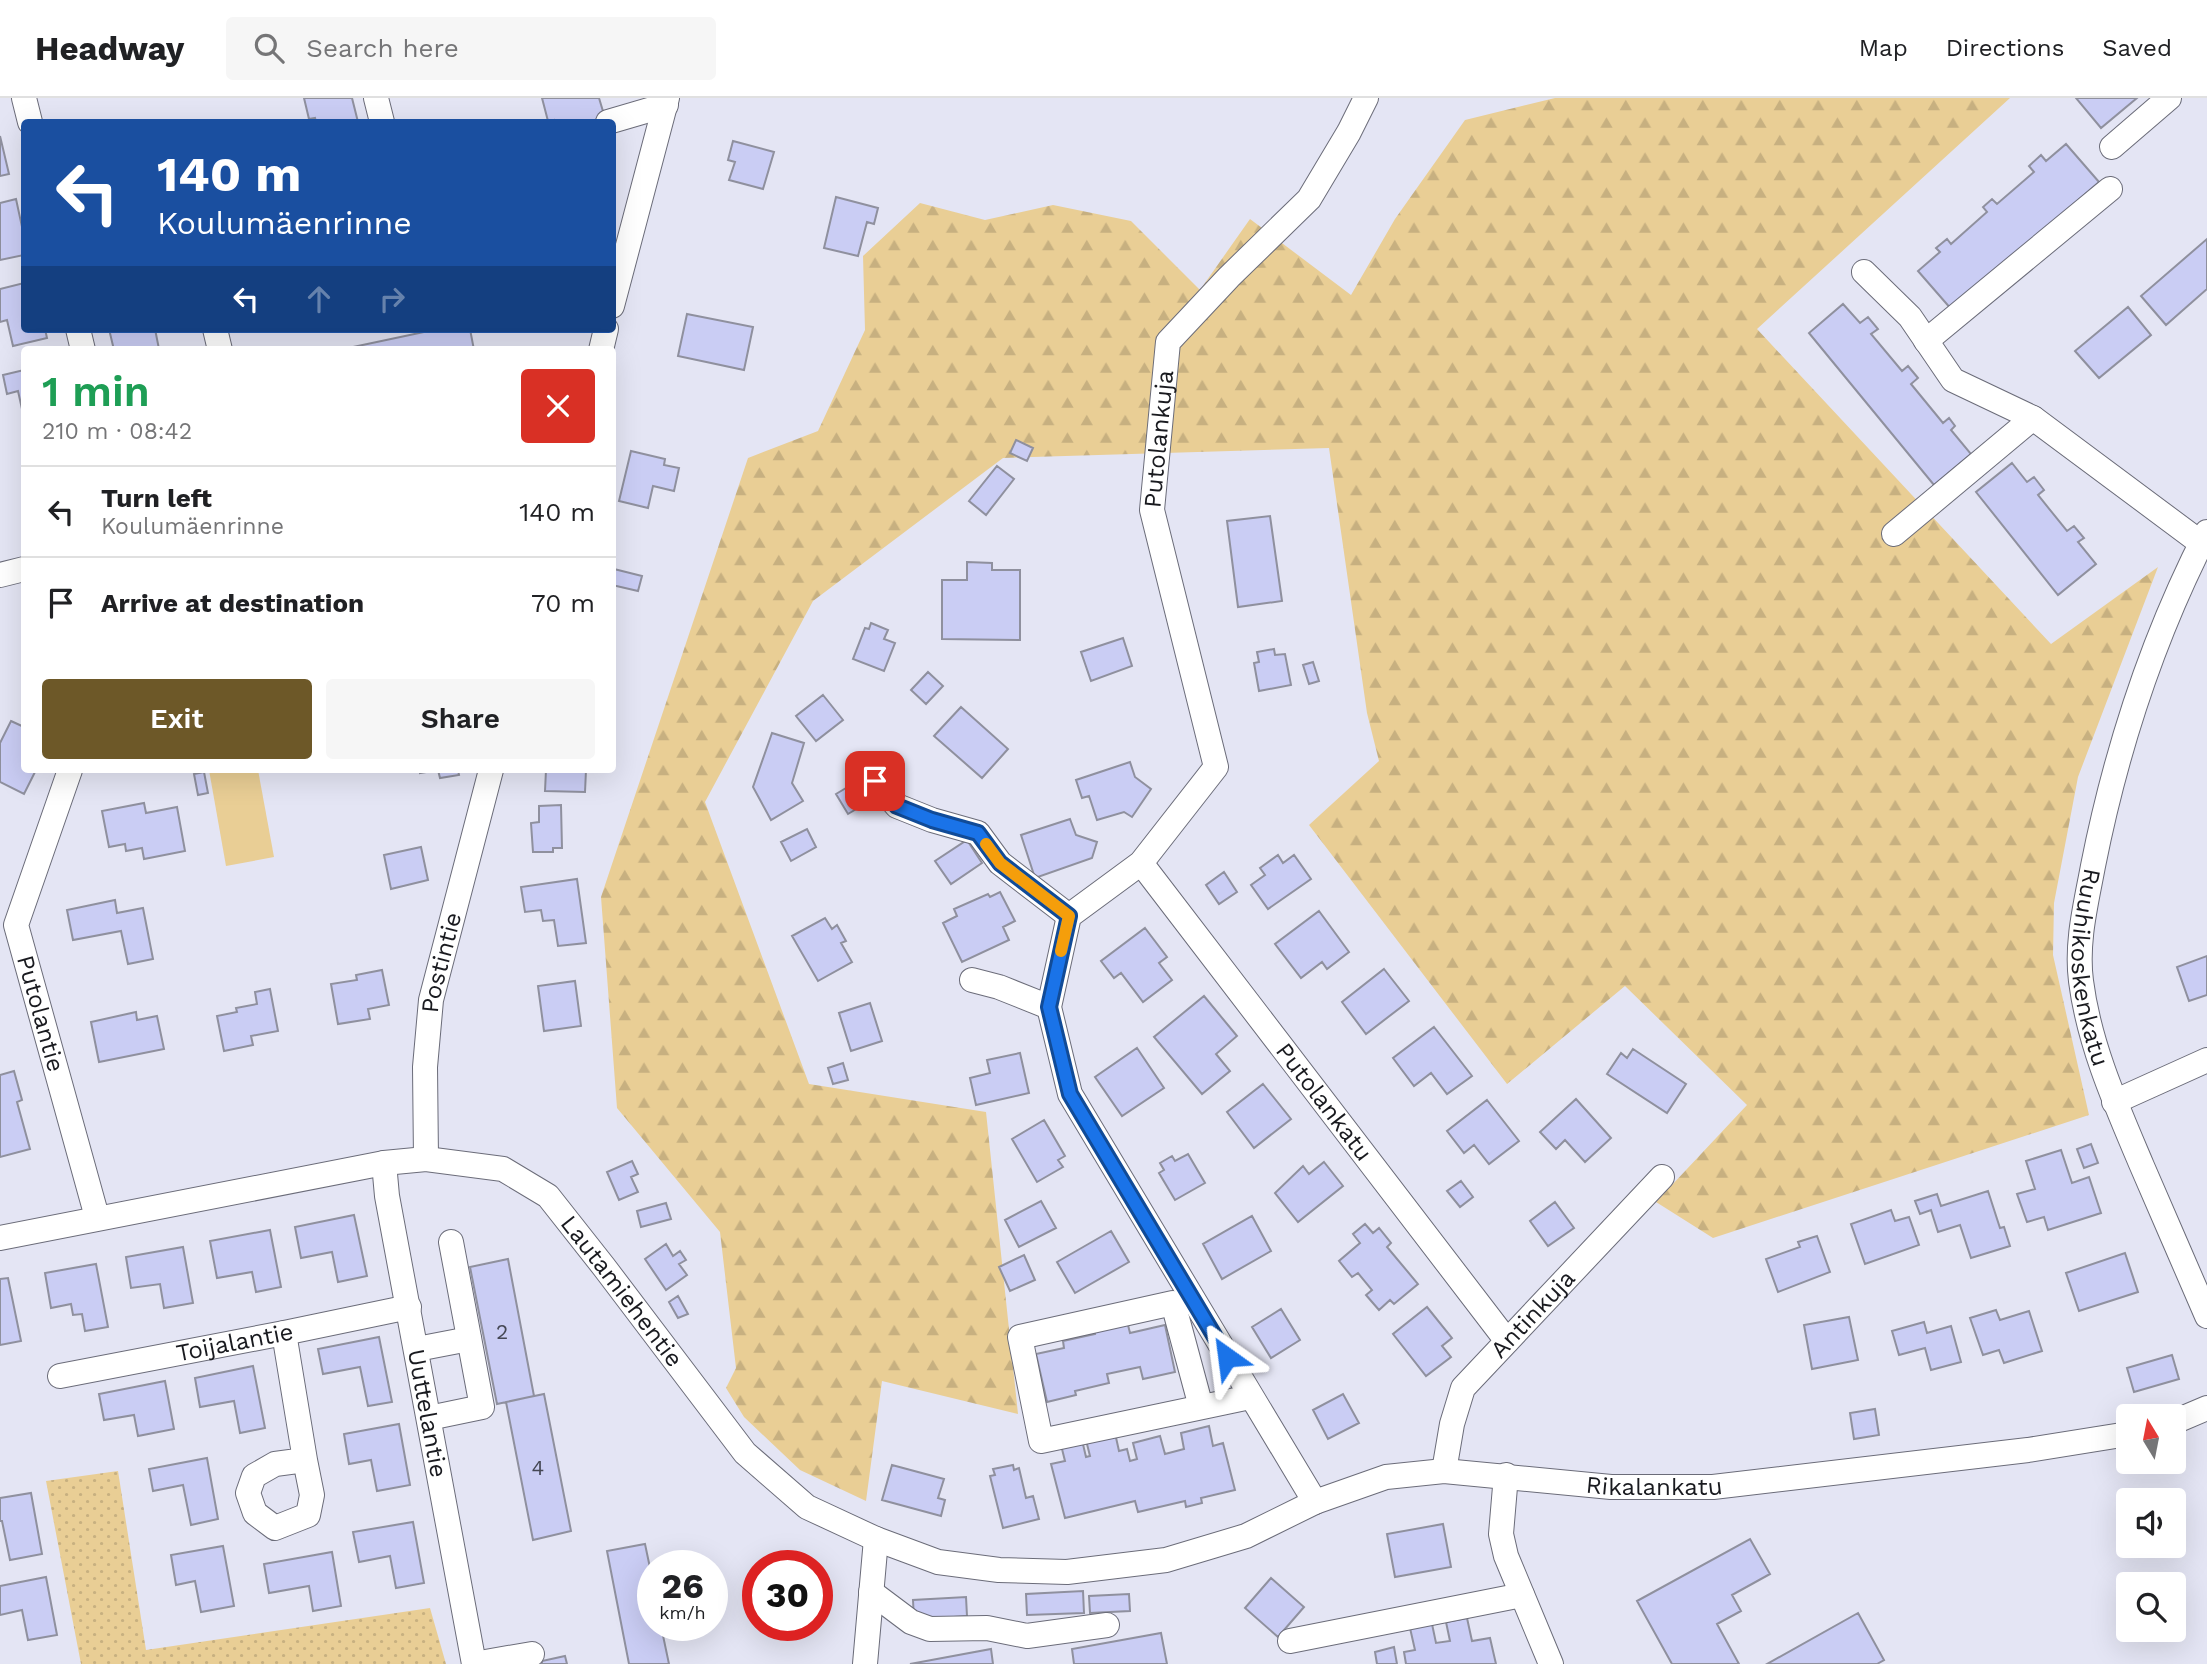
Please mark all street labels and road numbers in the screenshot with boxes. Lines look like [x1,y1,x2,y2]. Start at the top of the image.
street label: Putolankuja [1138,369,1179,509]
street label: Ruuhikoskenkatu [2066,866,2115,1070]
street label: Postintie [416,909,467,1014]
street label: Putolantie [11,952,70,1075]
street label: Putolankatu [1270,1037,1378,1167]
street label: Lautamiehentie [555,1210,689,1372]
street label: Antinkuja [1485,1264,1581,1364]
street label: Toijalantie [174,1317,296,1367]
street label: Uuttelantie [402,1347,453,1480]
street label: Rikalankatu [1585,1471,1724,1502]

